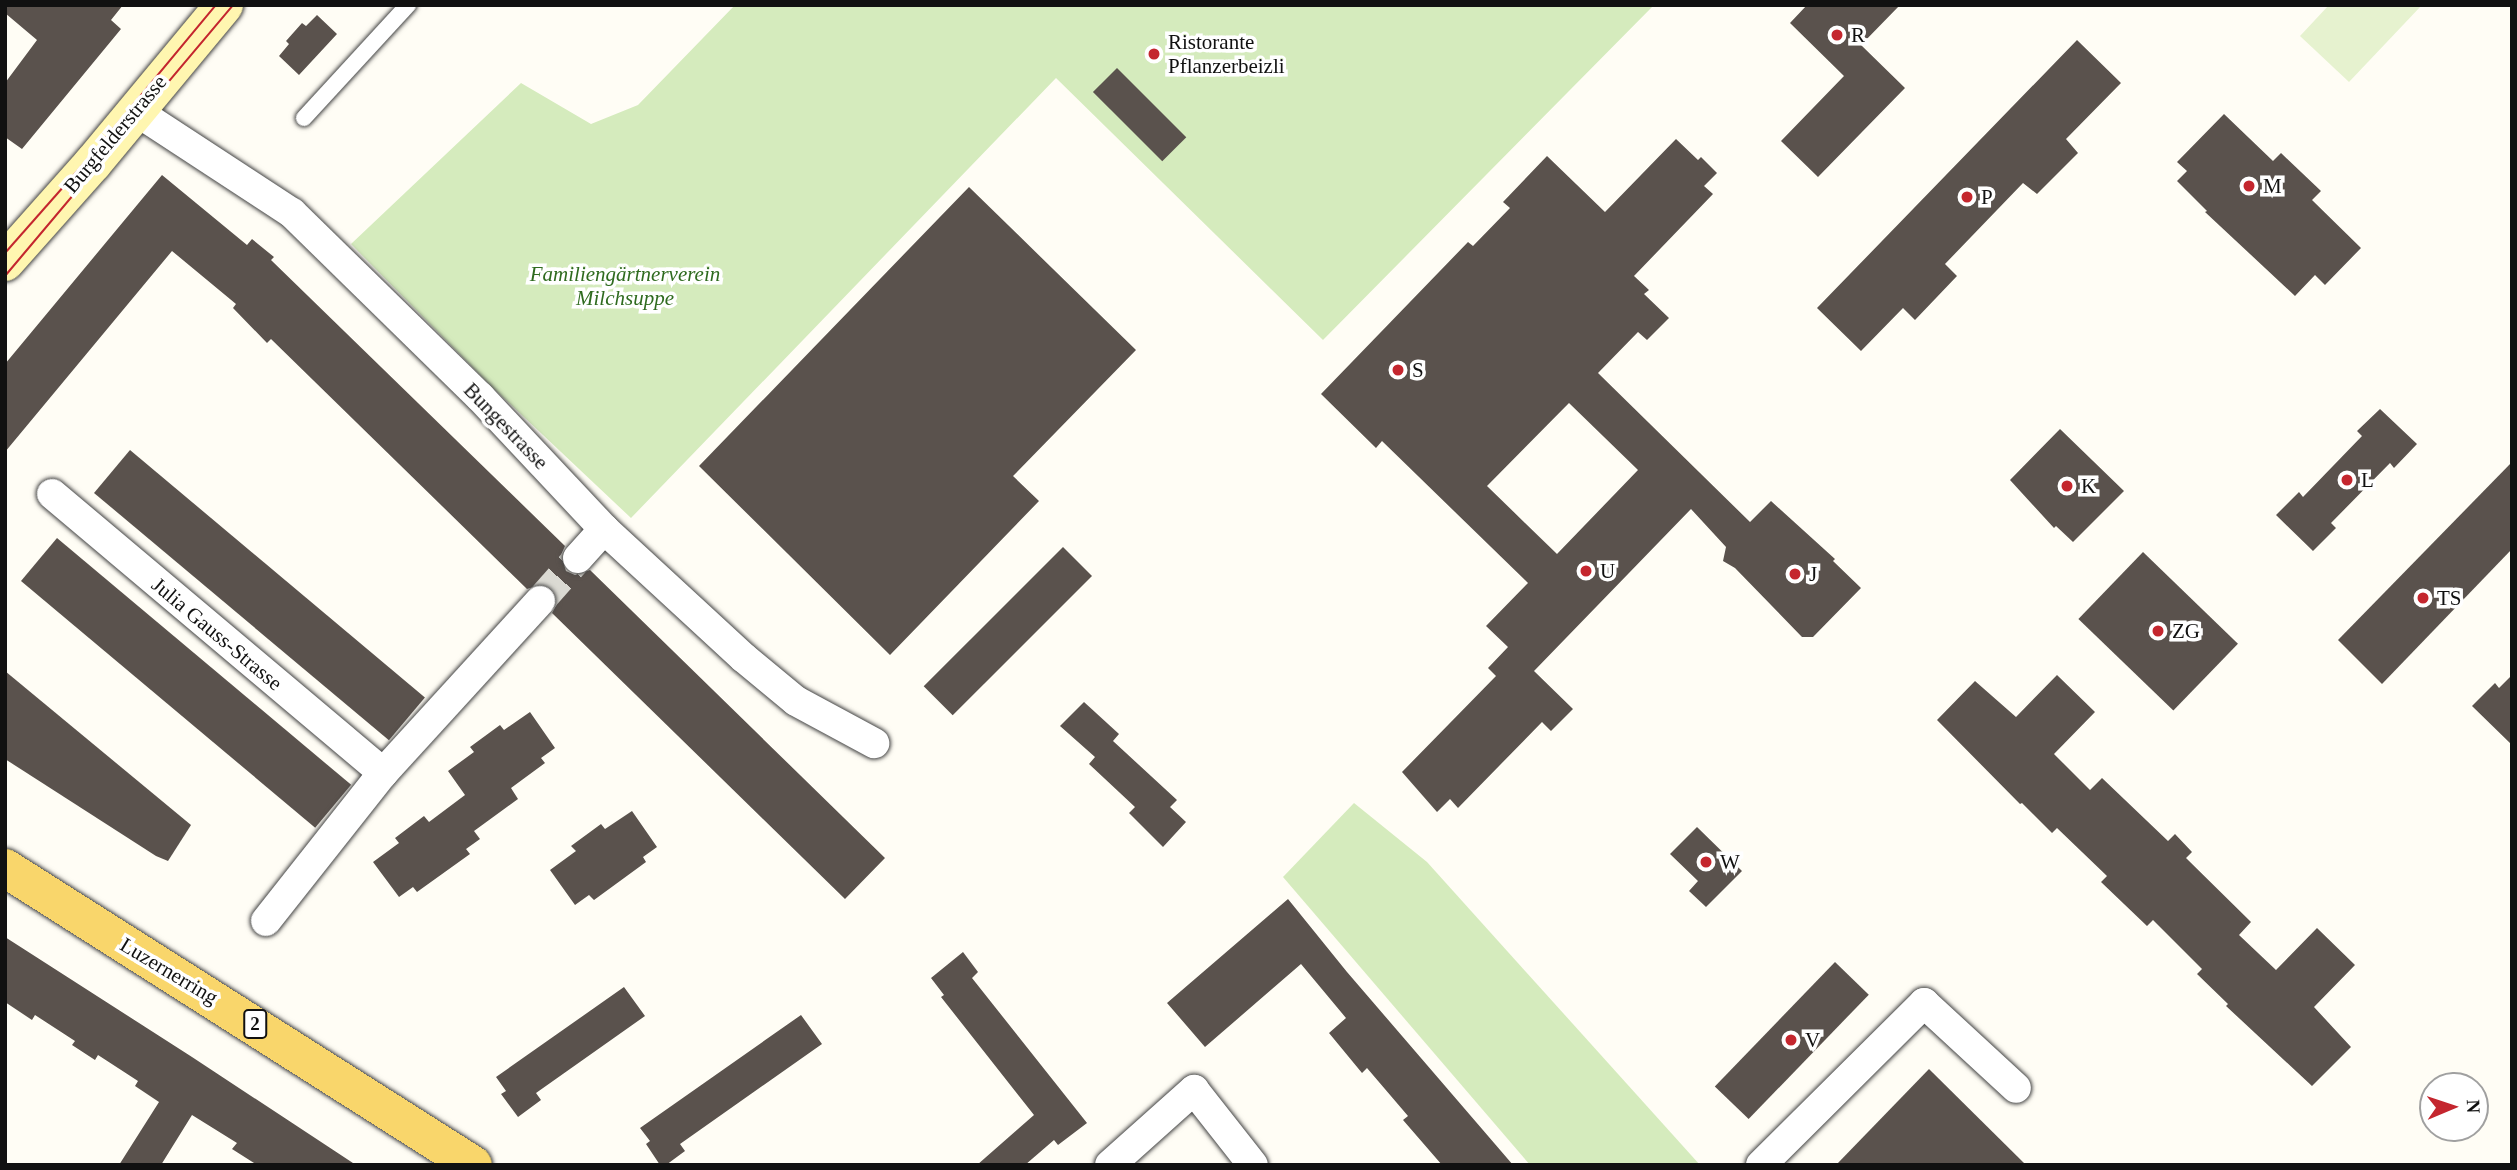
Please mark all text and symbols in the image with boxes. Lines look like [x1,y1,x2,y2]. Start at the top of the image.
place label: R [1851,22,1865,48]
marker: R [1829,27,1845,43]
place label: Ristorante Pflanzerbeizli [1168,29,1285,79]
marker: Ristorante Pflanzerbeizli [1146,46,1162,62]
street label: Burgfelderstrasse [58,70,172,198]
place label: M [2263,173,2282,199]
marker: M [2241,178,2257,194]
place label: P [1981,184,1993,210]
marker: P [1959,189,1975,205]
park label: Familiengärtnerverein Milchsuppe [530,261,720,311]
place label: S [1412,357,1424,383]
marker: S [1390,362,1406,378]
street label: Bungestrasse [458,377,554,475]
place label: L [2361,467,2374,493]
marker: L [2339,472,2355,488]
place label: K [2081,473,2096,499]
marker: K [2059,478,2075,494]
place label: U [1600,558,1615,584]
place label: J [1809,561,1817,587]
marker: U [1578,563,1594,579]
marker: J [1787,566,1803,582]
street label: Julia Gauss-Strasse [147,572,287,696]
place label: TS [2437,585,2462,611]
marker: TS [2415,590,2431,606]
place label: ZG [2172,618,2200,644]
marker: ZG [2150,623,2166,639]
place label: W [1720,849,1740,875]
marker: W [1698,854,1714,870]
street label: Luzernerring [116,932,222,1010]
road number: 2 [243,1008,267,1040]
place label: V [1805,1027,1820,1053]
marker: V [1783,1032,1799,1048]
north arrow [2419,1072,2489,1142]
text: N [2463,1099,2484,1114]

